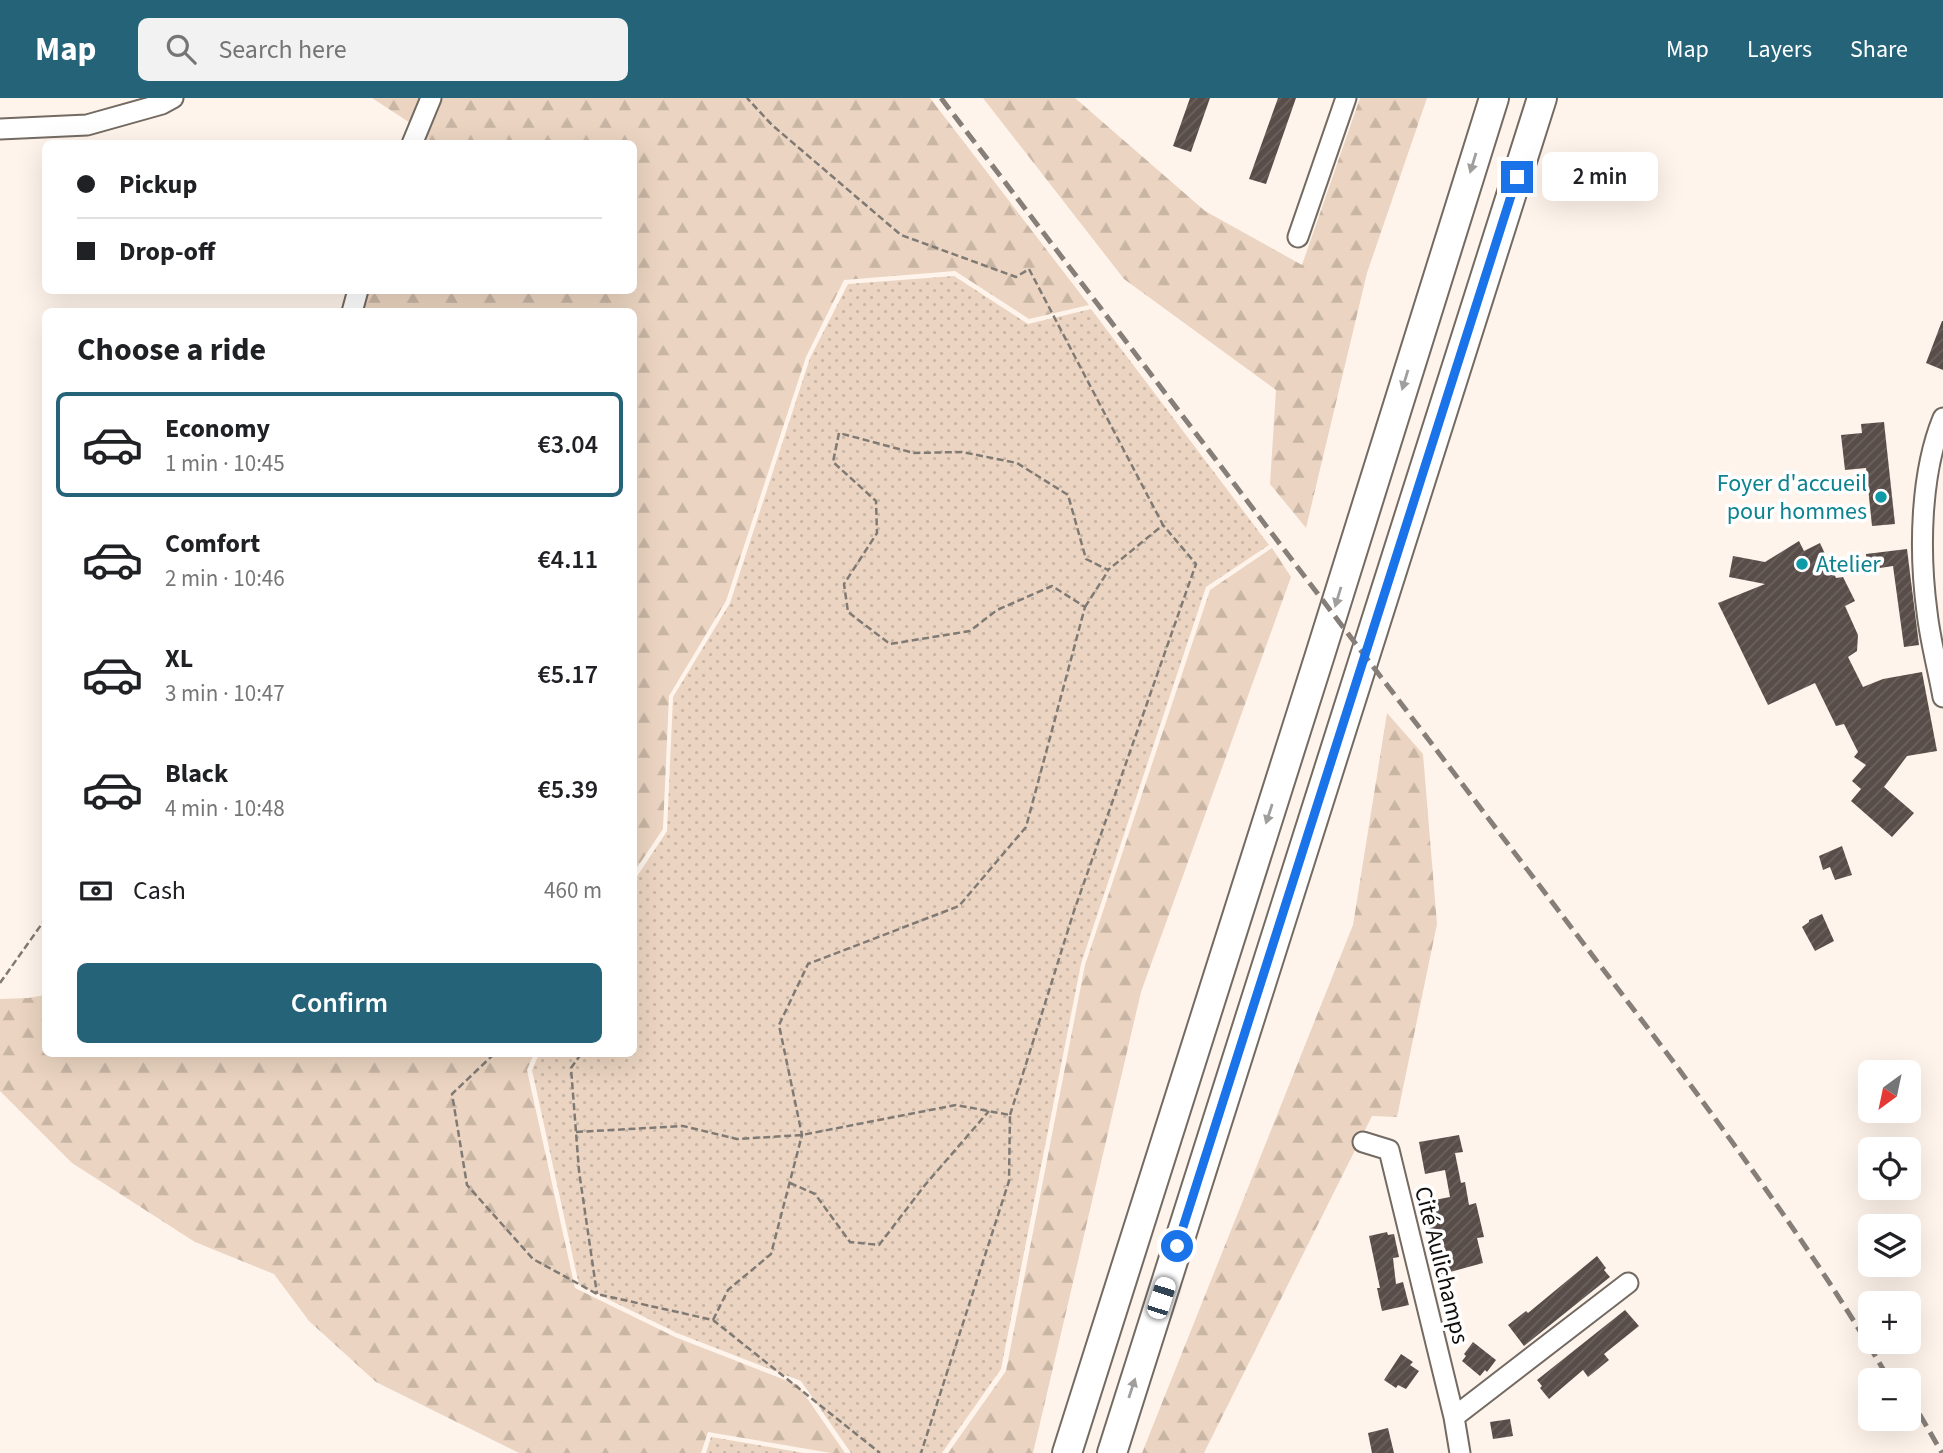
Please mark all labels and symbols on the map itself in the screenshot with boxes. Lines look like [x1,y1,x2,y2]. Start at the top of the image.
one-way arrow [1468,153,1478,174]
callout: 2 min [1542,153,1657,202]
route end [1501,161,1533,193]
one-way arrow [1400,370,1410,391]
place label: Foyer d'accueil pour hommes [1717,466,1867,529]
marker: Foyer d'accueil pour hommes [1873,489,1889,505]
place label: Atelier [1816,547,1881,582]
marker: Atelier [1794,556,1810,572]
one-way arrow [1332,587,1342,608]
one-way arrow [1264,804,1274,825]
north arrow [1858,1060,1922,1124]
street label: Cité Aulichamps [1405,1183,1478,1348]
route start [1161,1230,1193,1262]
car [1145,1275,1178,1321]
one-way arrow [1128,1377,1138,1398]

